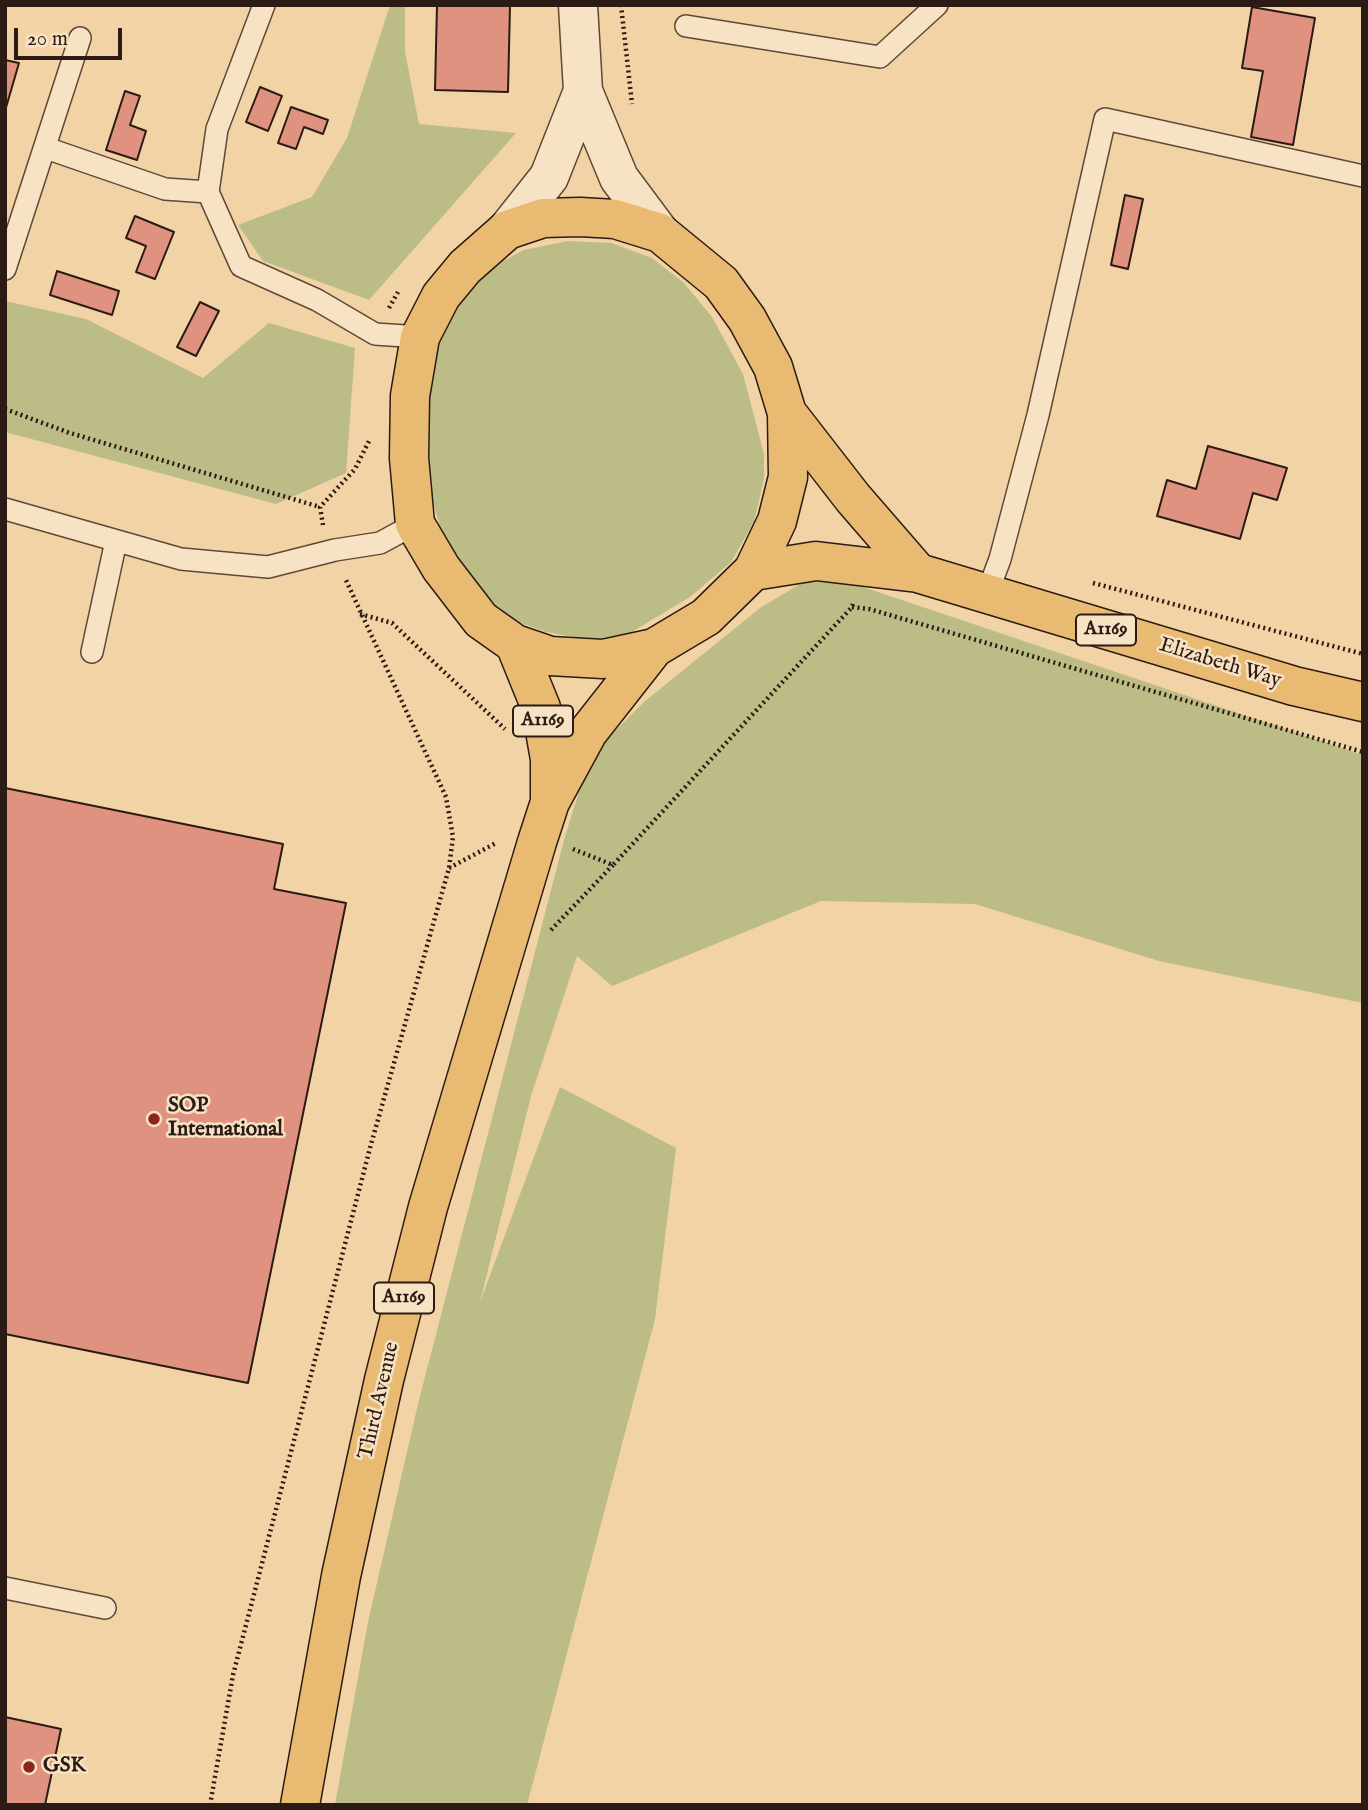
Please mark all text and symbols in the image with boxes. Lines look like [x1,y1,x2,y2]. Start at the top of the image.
scale bar [18,14,126,58]
text: 20 m [27,26,68,53]
road number: A1169 [1076,614,1136,646]
street label: Elizabeth Way [1156,633,1284,695]
road number: A1169 [513,706,573,736]
place label: SOP International [168,1094,283,1144]
marker: SOP International [146,1111,162,1127]
road number: A1169 [374,1282,434,1314]
street label: Third Avenue [354,1340,406,1462]
place label: GSK [43,1754,86,1780]
marker: GSK [21,1759,37,1775]

